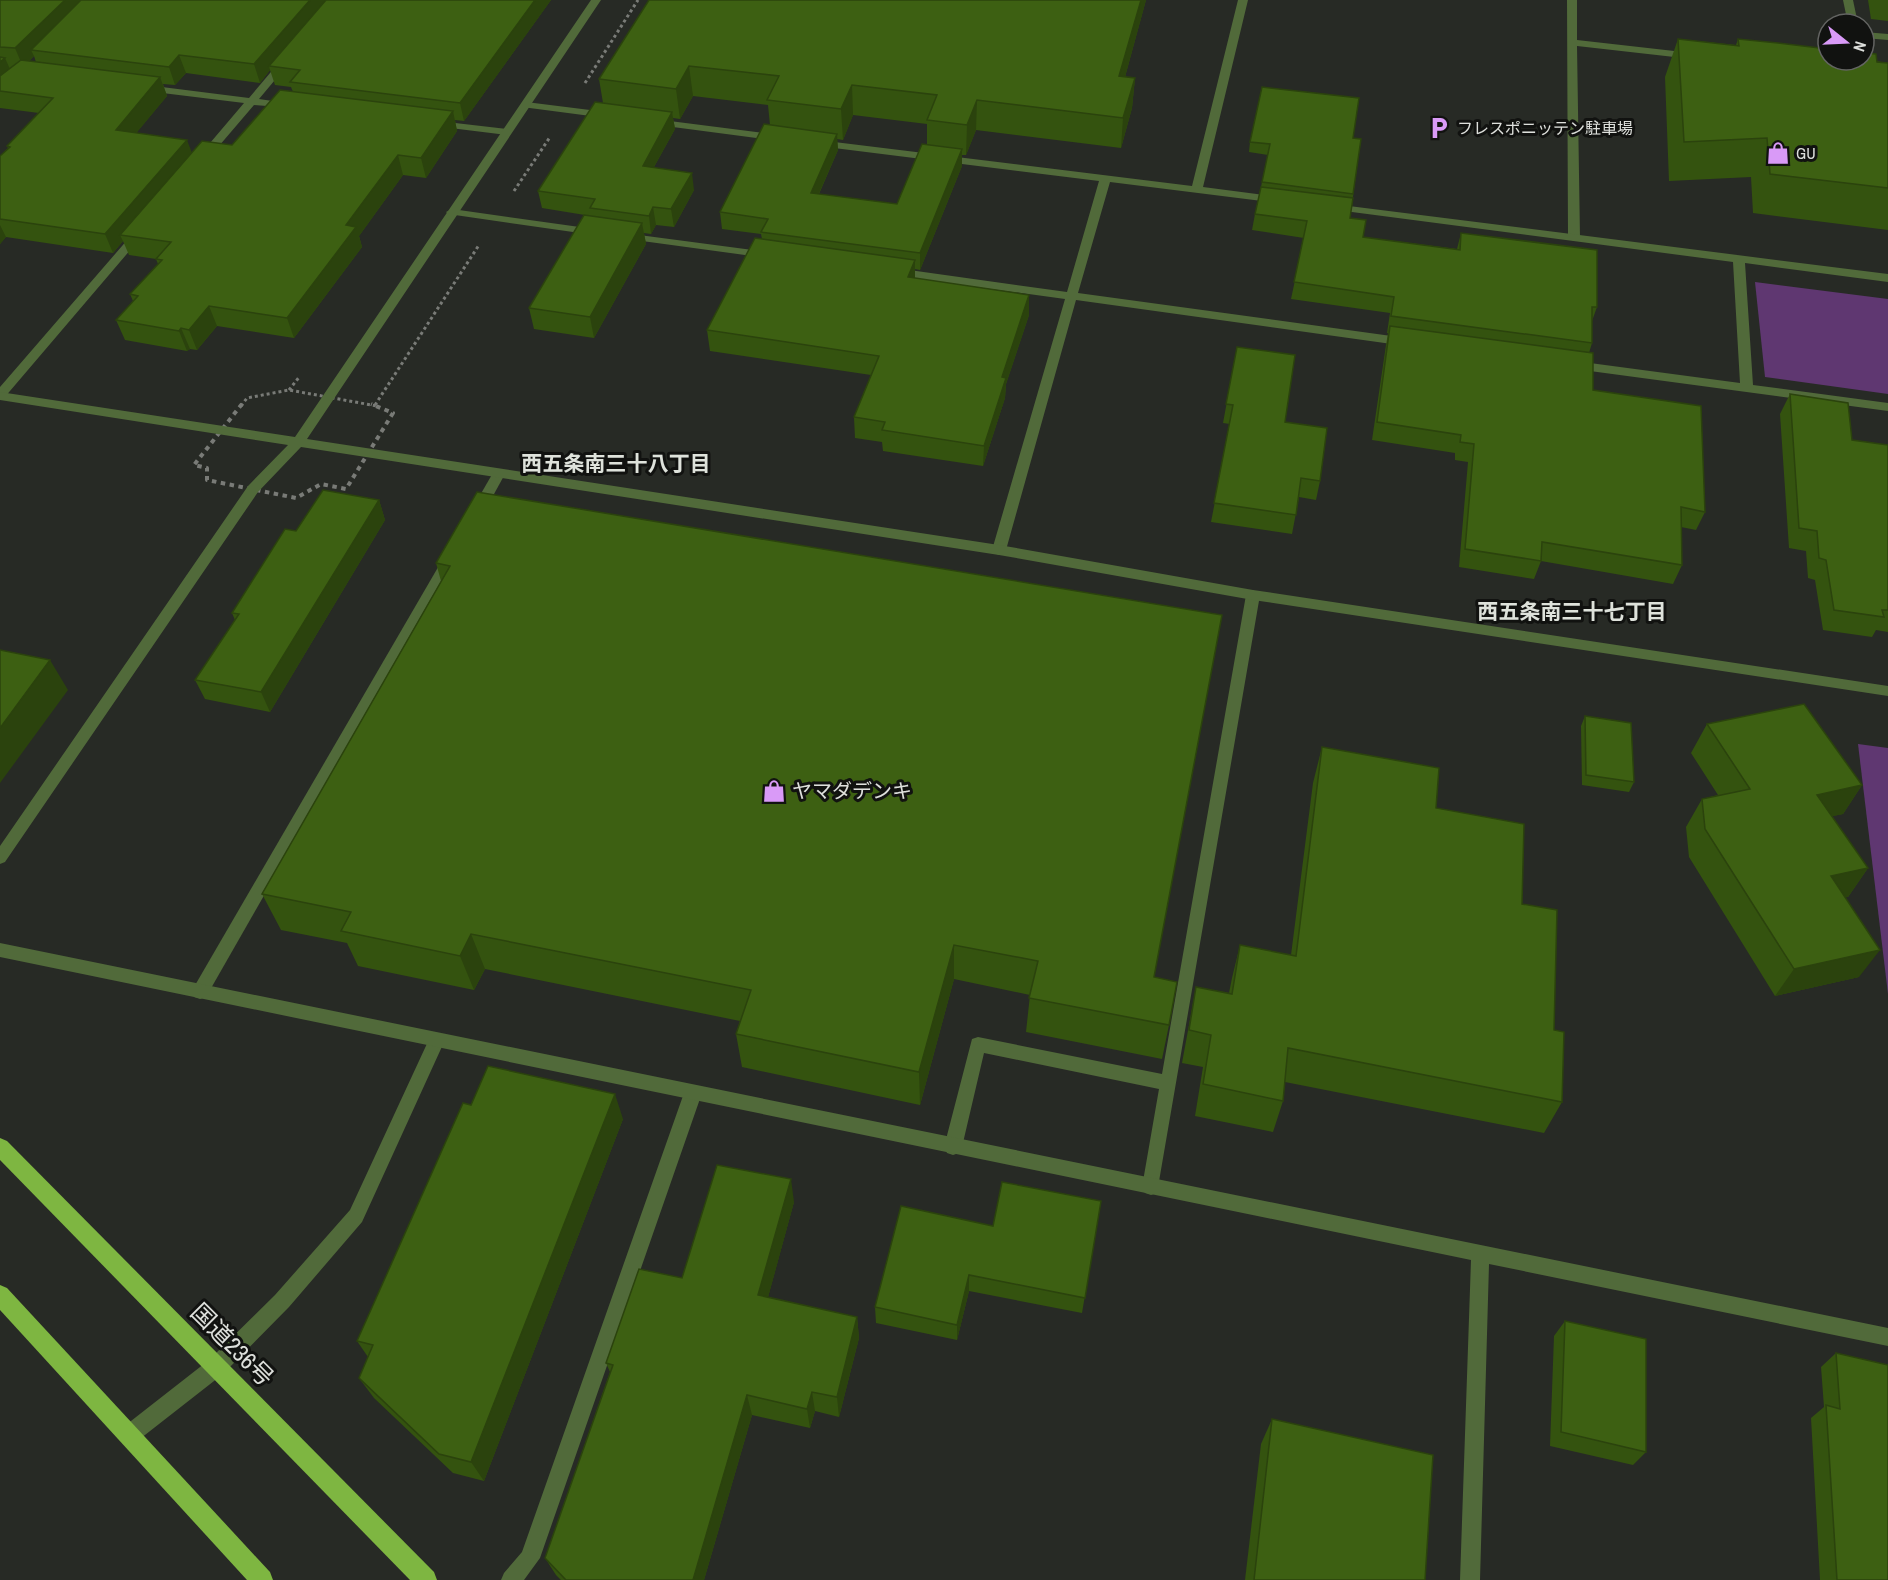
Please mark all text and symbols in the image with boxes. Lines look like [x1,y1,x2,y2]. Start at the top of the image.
north arrow [1816,12,1876,72]
text: N [1848,39,1872,55]
parking icon: フレスポニッテン駐車場 [1426,115,1452,141]
place label: フレスポニッテン駐車場 [1457,117,1633,139]
shop icon: GU [1765,140,1791,166]
place label: GU [1796,142,1816,164]
district label: 西五条南三十八丁目 [522,449,711,478]
district label: 西五条南三十七丁目 [1478,597,1667,626]
place label: ヤマダデンキ [792,777,912,804]
shop icon: ヤマダデンキ [761,778,787,804]
street label: 国道236号 [184,1296,281,1393]

